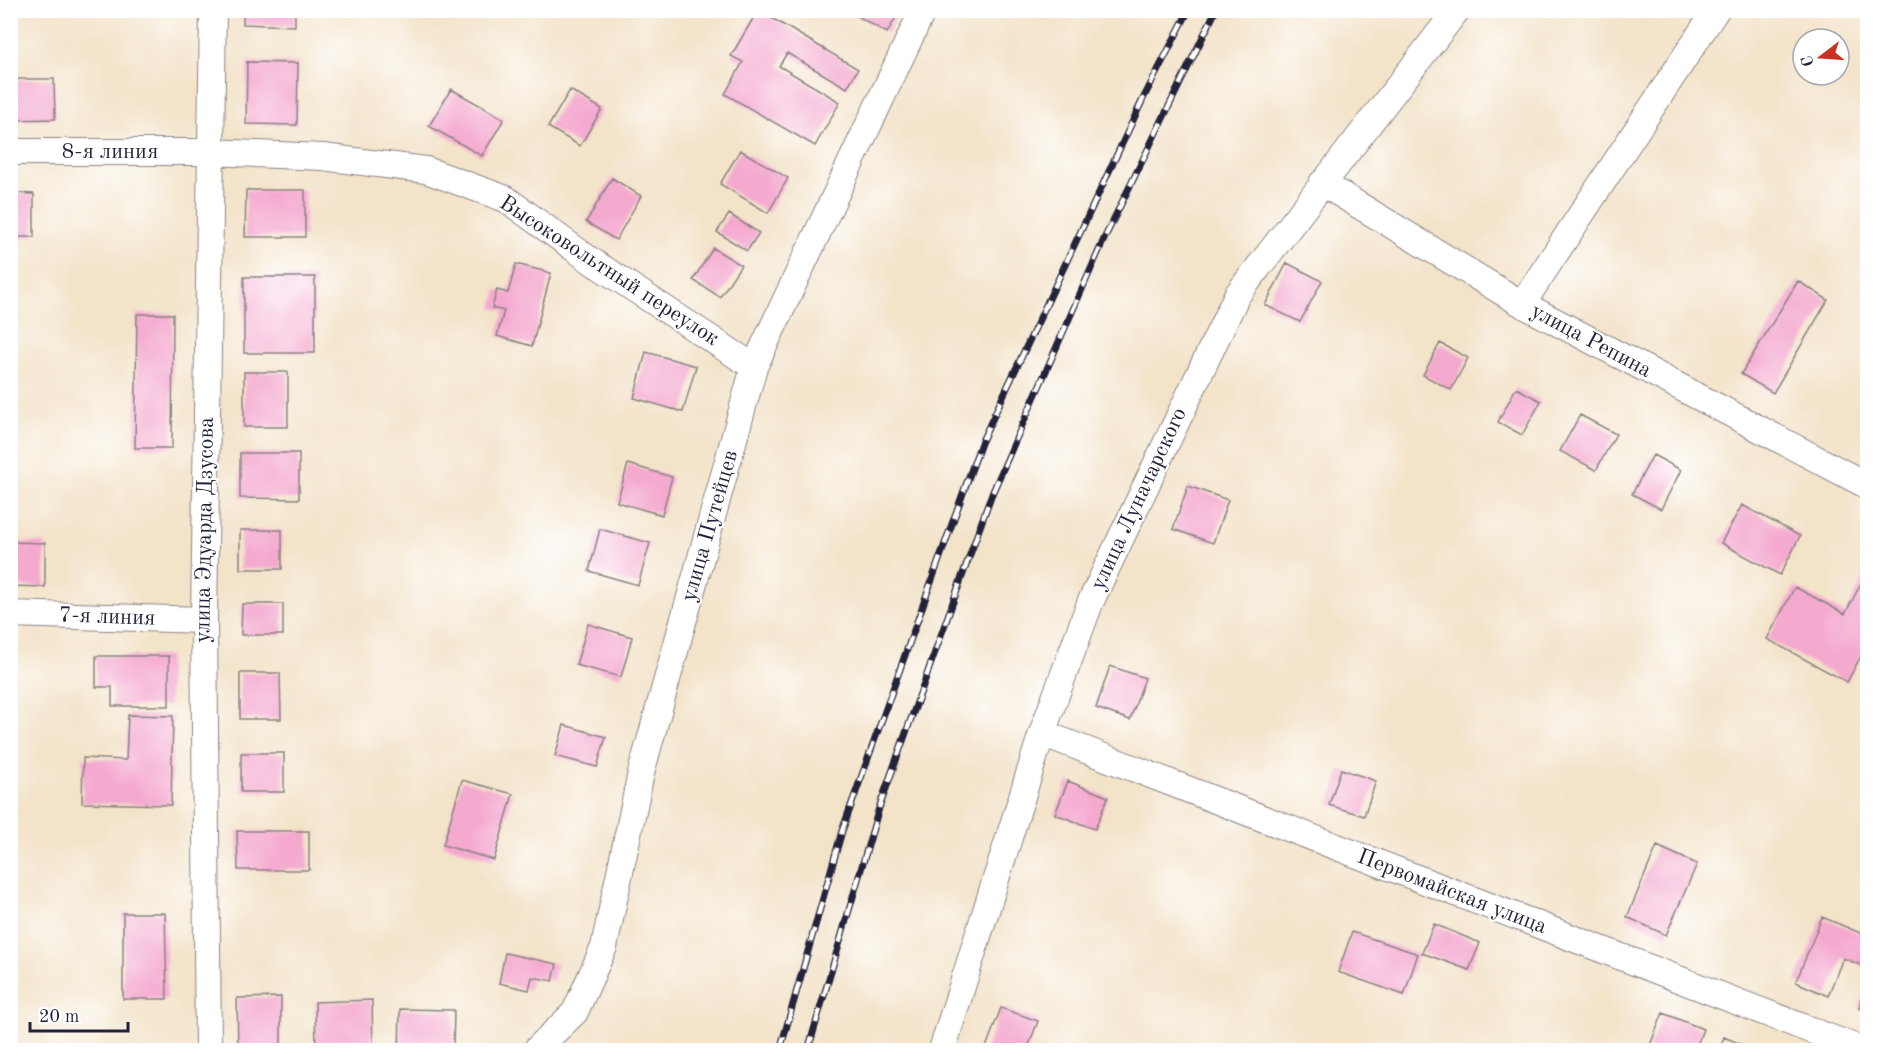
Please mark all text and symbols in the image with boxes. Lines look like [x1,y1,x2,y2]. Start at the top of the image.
north arrow [1791,27,1851,87]
text: С [1799,53,1818,68]
street label: 8-я линия [62,141,158,163]
street label: Высоковольтный переулок [495,192,723,350]
street label: улица Репина [1527,300,1655,382]
street label: улица Луначарского [1087,404,1191,594]
street label: улица Эдуарда Дзусова [192,417,218,643]
street label: улица Путейцев [678,448,742,604]
street label: 7-я линия [58,604,156,630]
street label: Первомайская улица [1354,846,1550,938]
scale bar [30,995,128,1033]
text: 20 m [39,1008,79,1026]

